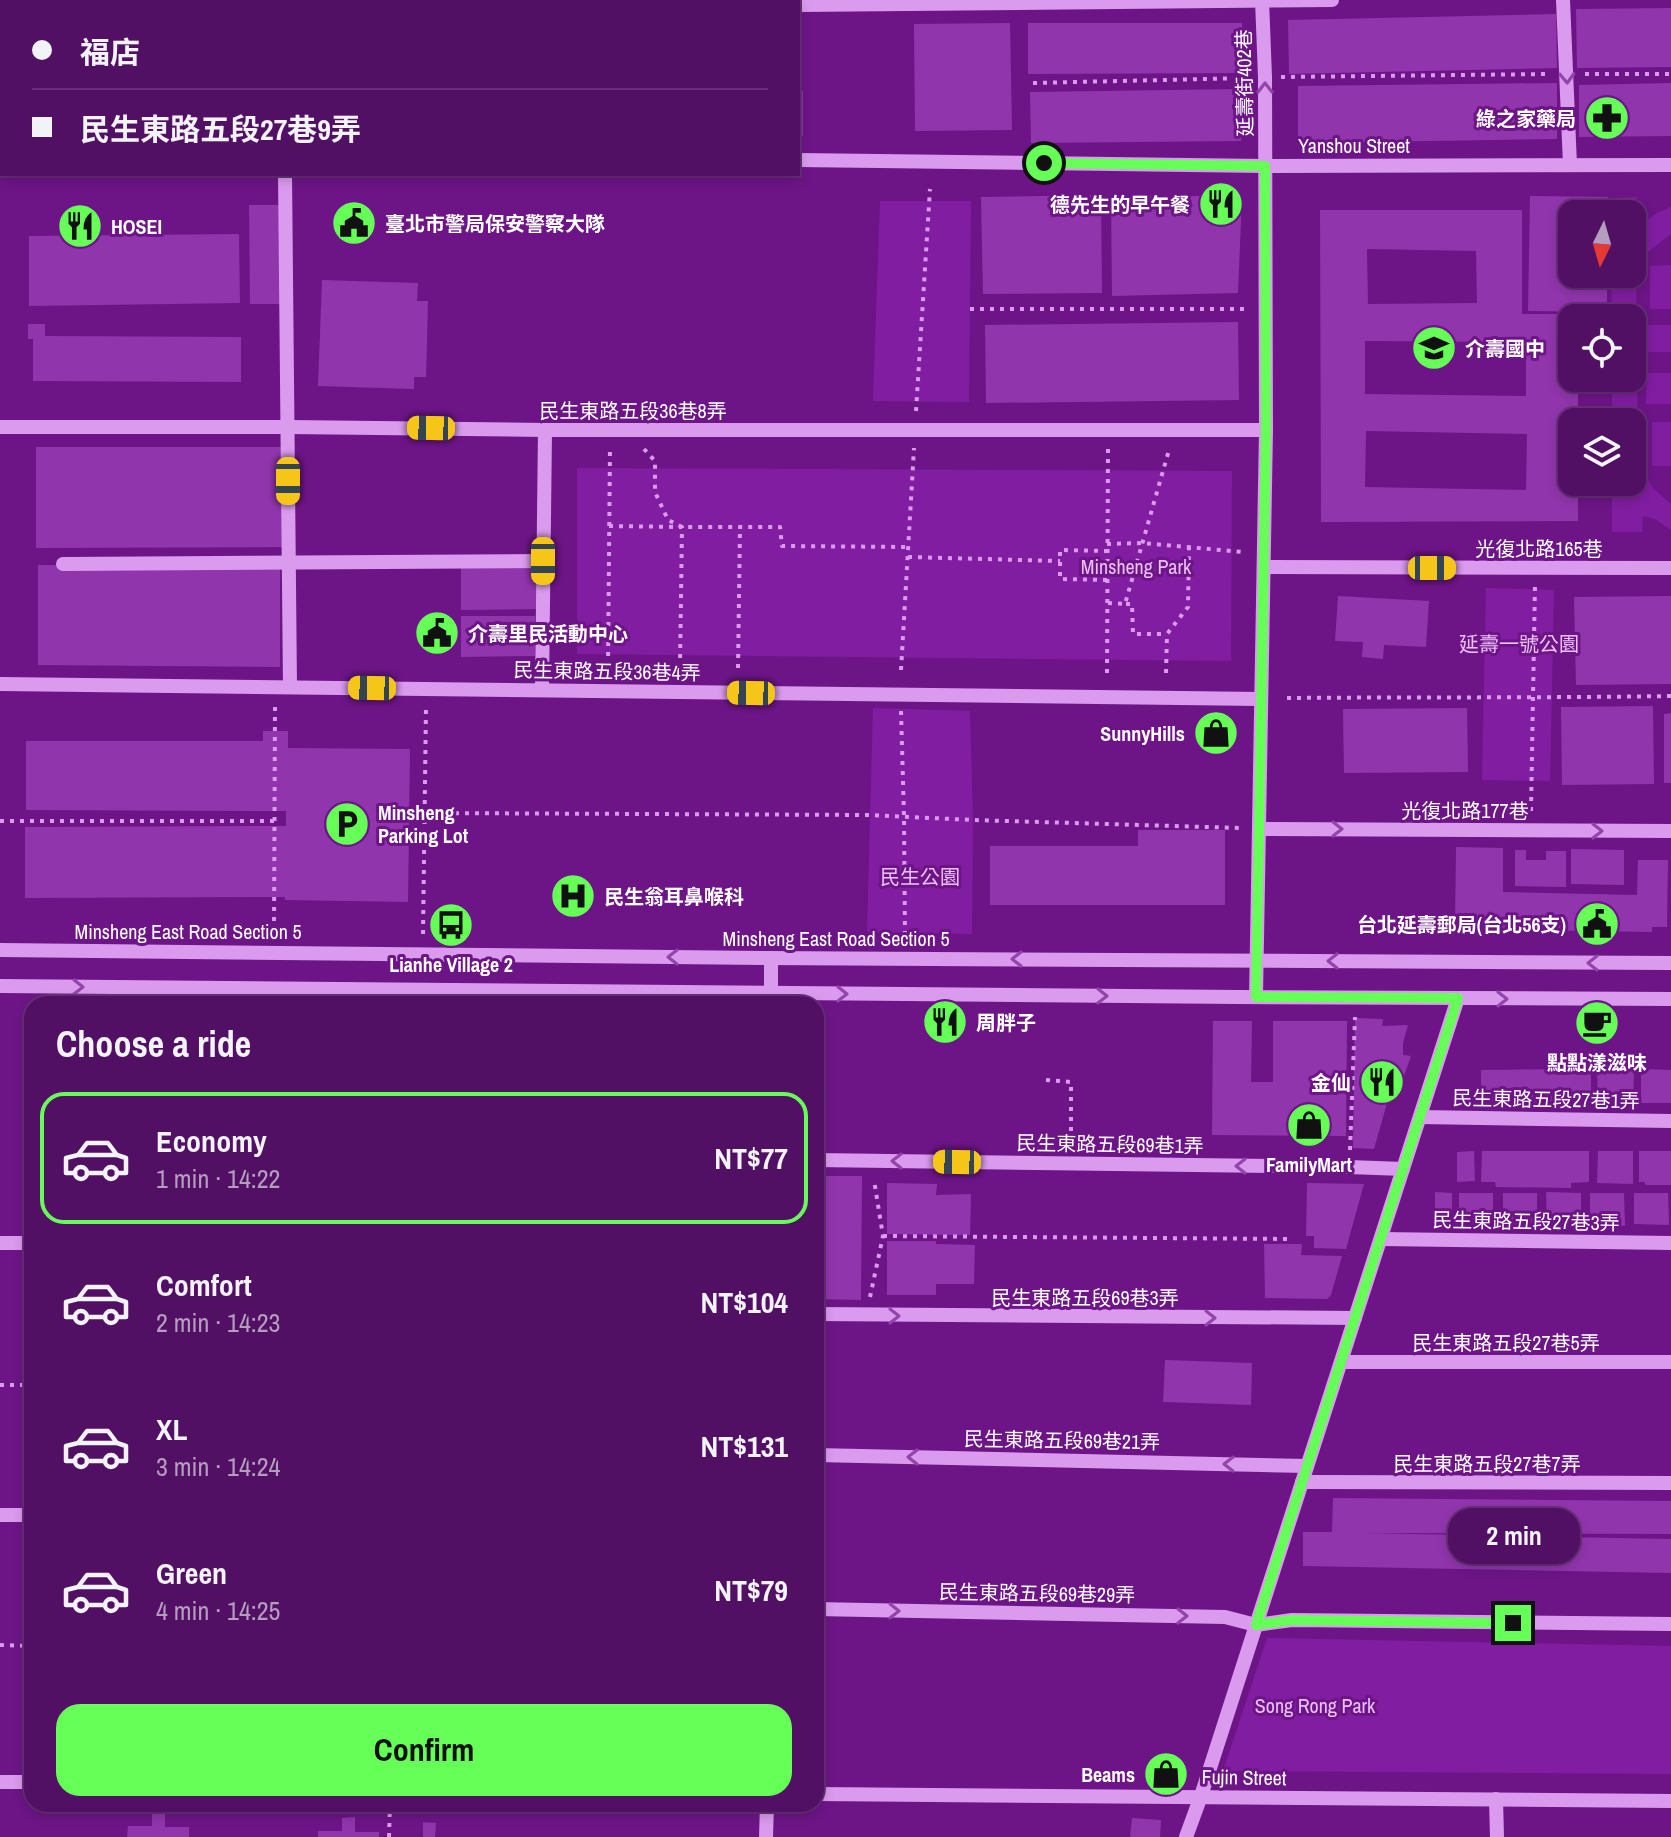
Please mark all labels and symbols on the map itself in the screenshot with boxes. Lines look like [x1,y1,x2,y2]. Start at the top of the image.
street label: 延壽街402巷 [1230,29,1258,137]
one-way arrow [1558,72,1575,85]
one-way arrow [1256,81,1274,94]
pharmacy icon: 綠之家藥局 [1583,94,1631,142]
place label: 綠之家藥局 [1476,105,1576,132]
street label: Yanshou Street [1298,132,1410,159]
route start [1026,145,1062,181]
restaurant icon: 德先生的早午餐 [1197,180,1245,228]
place label: 德先生的早午餐 [1050,191,1190,218]
public building icon: 臺北市警局保安警察大隊 [330,199,378,247]
north arrow [1558,200,1646,288]
restaurant icon: HOSEI [56,202,104,250]
place label: 臺北市警局保安警察大隊 [385,210,605,237]
place label: HOSEI [111,213,162,240]
school or university icon: 介壽國中 [1410,324,1458,372]
place label: 介壽國中 [1465,335,1545,362]
street label: 民生東路五段36巷8弄 [539,397,727,424]
car [407,416,455,440]
car [276,457,300,505]
street label: 光復北路165巷 [1475,535,1603,562]
car [531,537,555,585]
park label: Minsheng Park [1081,553,1192,580]
car [1408,556,1456,580]
public building icon: 介壽里民活動中心 [413,609,461,657]
place label: 介壽里民活動中心 [468,620,628,647]
park label: 延壽一號公園 [1459,630,1579,657]
street label: 民生東路五段36巷4弄 [513,656,701,686]
car [348,676,396,700]
car [727,681,775,705]
shop icon: SunnyHills [1192,709,1240,757]
place label: SunnyHills [1100,720,1185,747]
street label: 光復北路177巷 [1401,797,1529,824]
place label: Minsheng Parking Lot [378,799,469,849]
parking icon: Minsheng Parking Lot [323,800,371,848]
one-way arrow [1331,820,1344,838]
one-way arrow [1591,822,1604,840]
park label: 民生公園 [880,863,960,890]
hospital icon: 民生翁耳鼻喉科 [549,872,597,920]
place label: 民生翁耳鼻喉科 [604,883,744,910]
public building icon: 台北延壽郵局(台北56支) [1573,900,1621,948]
bus stop icon: Lianhe Village 2 [427,901,475,949]
place label: 台北延壽郵局(台北56支) [1357,911,1566,938]
street label: Minsheng East Road Section 5 [74,918,302,945]
street label: Minsheng East Road Section 5 [722,925,950,952]
one-way arrow [666,948,679,966]
one-way arrow [1010,950,1023,968]
place label: Lianhe Village 2 [389,951,513,978]
one-way arrow [1326,952,1339,970]
one-way arrow [1586,954,1599,972]
one-way arrow [72,978,85,996]
one-way arrow [836,985,849,1003]
one-way arrow [1096,987,1109,1005]
one-way arrow [1496,990,1509,1008]
restaurant icon: 周胖子 [921,998,969,1046]
cafe icon: 點點漾滋味 [1573,999,1621,1047]
place label: 周胖子 [976,1009,1036,1036]
place label: 點點漾滋味 [1547,1049,1647,1076]
restaurant icon: 金仙 [1358,1058,1406,1106]
place label: 金仙 [1311,1069,1351,1096]
street label: 民生東路五段27巷1弄 [1452,1084,1640,1114]
shop icon: FamilyMart [1285,1101,1333,1149]
street label: 民生東路五段69巷1弄 [1016,1129,1204,1159]
car [933,1150,981,1174]
place label: FamilyMart [1266,1151,1352,1178]
one-way arrow [890,1152,903,1170]
one-way arrow [1234,1157,1247,1175]
street label: 民生東路五段27巷3弄 [1432,1206,1620,1236]
street label: 民生東路五段69巷3弄 [991,1284,1179,1311]
one-way arrow [888,1307,901,1325]
one-way arrow [1204,1309,1217,1327]
street label: 民生東路五段27巷5弄 [1412,1329,1600,1356]
street label: 民生東路五段69巷21弄 [964,1425,1160,1455]
one-way arrow [906,1448,919,1466]
street label: 民生東路五段27巷7弄 [1393,1450,1581,1477]
one-way arrow [1222,1455,1235,1473]
callout: 2 min [1447,1507,1579,1563]
street label: 民生東路五段69巷29弄 [939,1578,1135,1608]
one-way arrow [888,1602,901,1619]
route end [1495,1605,1531,1641]
one-way arrow [1176,1607,1189,1625]
park label: Song Rong Park [1255,1692,1376,1719]
shop icon: Beams [1142,1750,1190,1798]
place label: Beams [1081,1761,1135,1788]
street label: Fujin Street [1201,1763,1287,1791]

